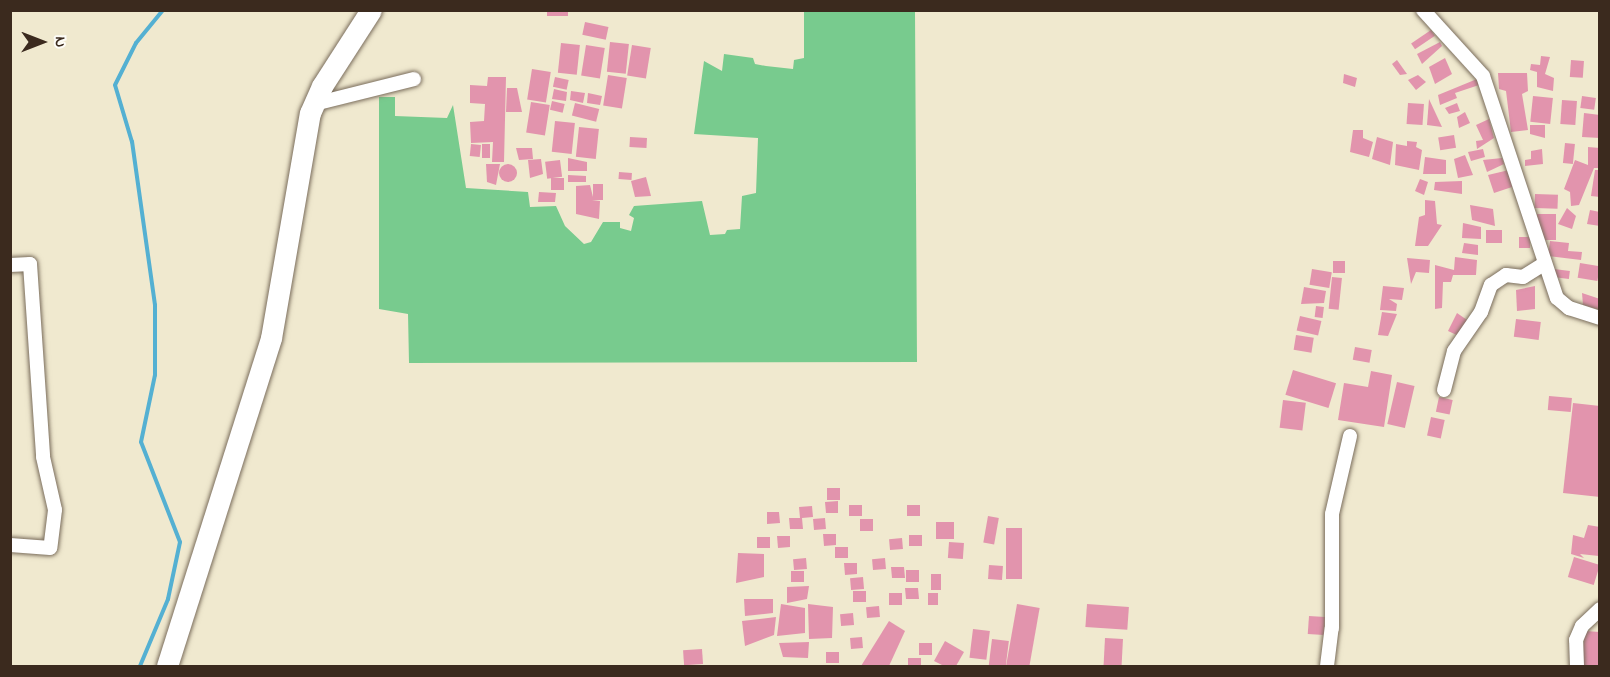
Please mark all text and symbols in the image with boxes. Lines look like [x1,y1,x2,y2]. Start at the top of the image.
north arrow [12,12,72,72]
text: N [48,37,72,47]

